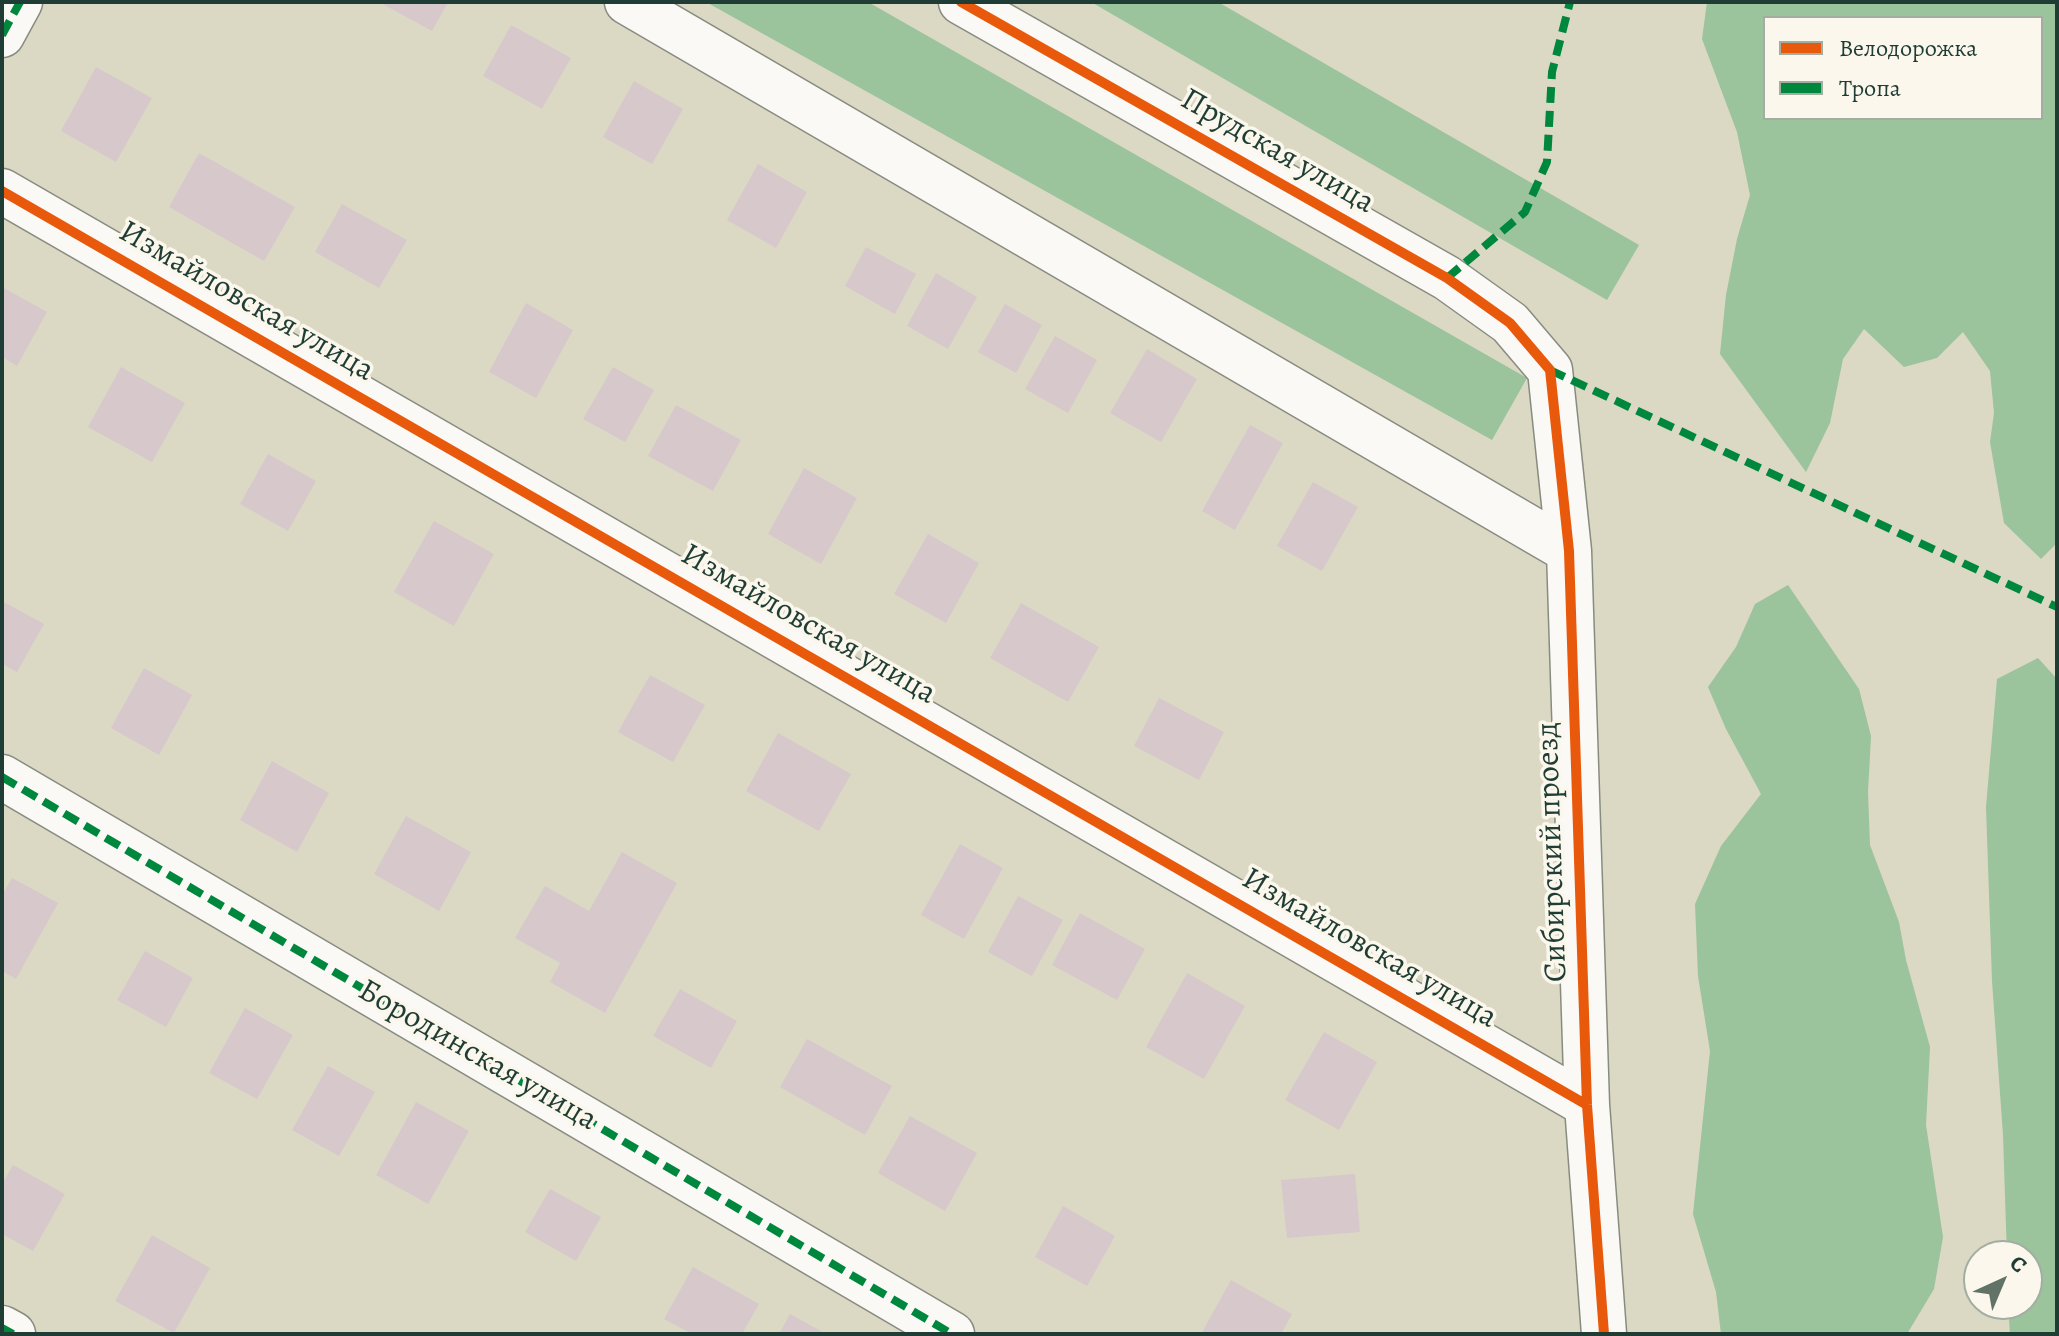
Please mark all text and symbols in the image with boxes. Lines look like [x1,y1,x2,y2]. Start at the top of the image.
legend [1763,16,2043,120]
text: Велодорожка [1839,32,1977,64]
text: Тропа [1839,72,1901,104]
street label: Прудская улица [1173,81,1381,223]
street label: Измайловская улица [112,213,380,391]
street label: Измайловская улица [674,536,942,714]
street label: Сибирский проезд [1529,721,1577,983]
street label: Измайловская улица [1235,860,1503,1038]
street label: Бородинская улица [351,972,603,1140]
north arrow [1963,1240,2043,1320]
text: С [2003,1249,2034,1280]

